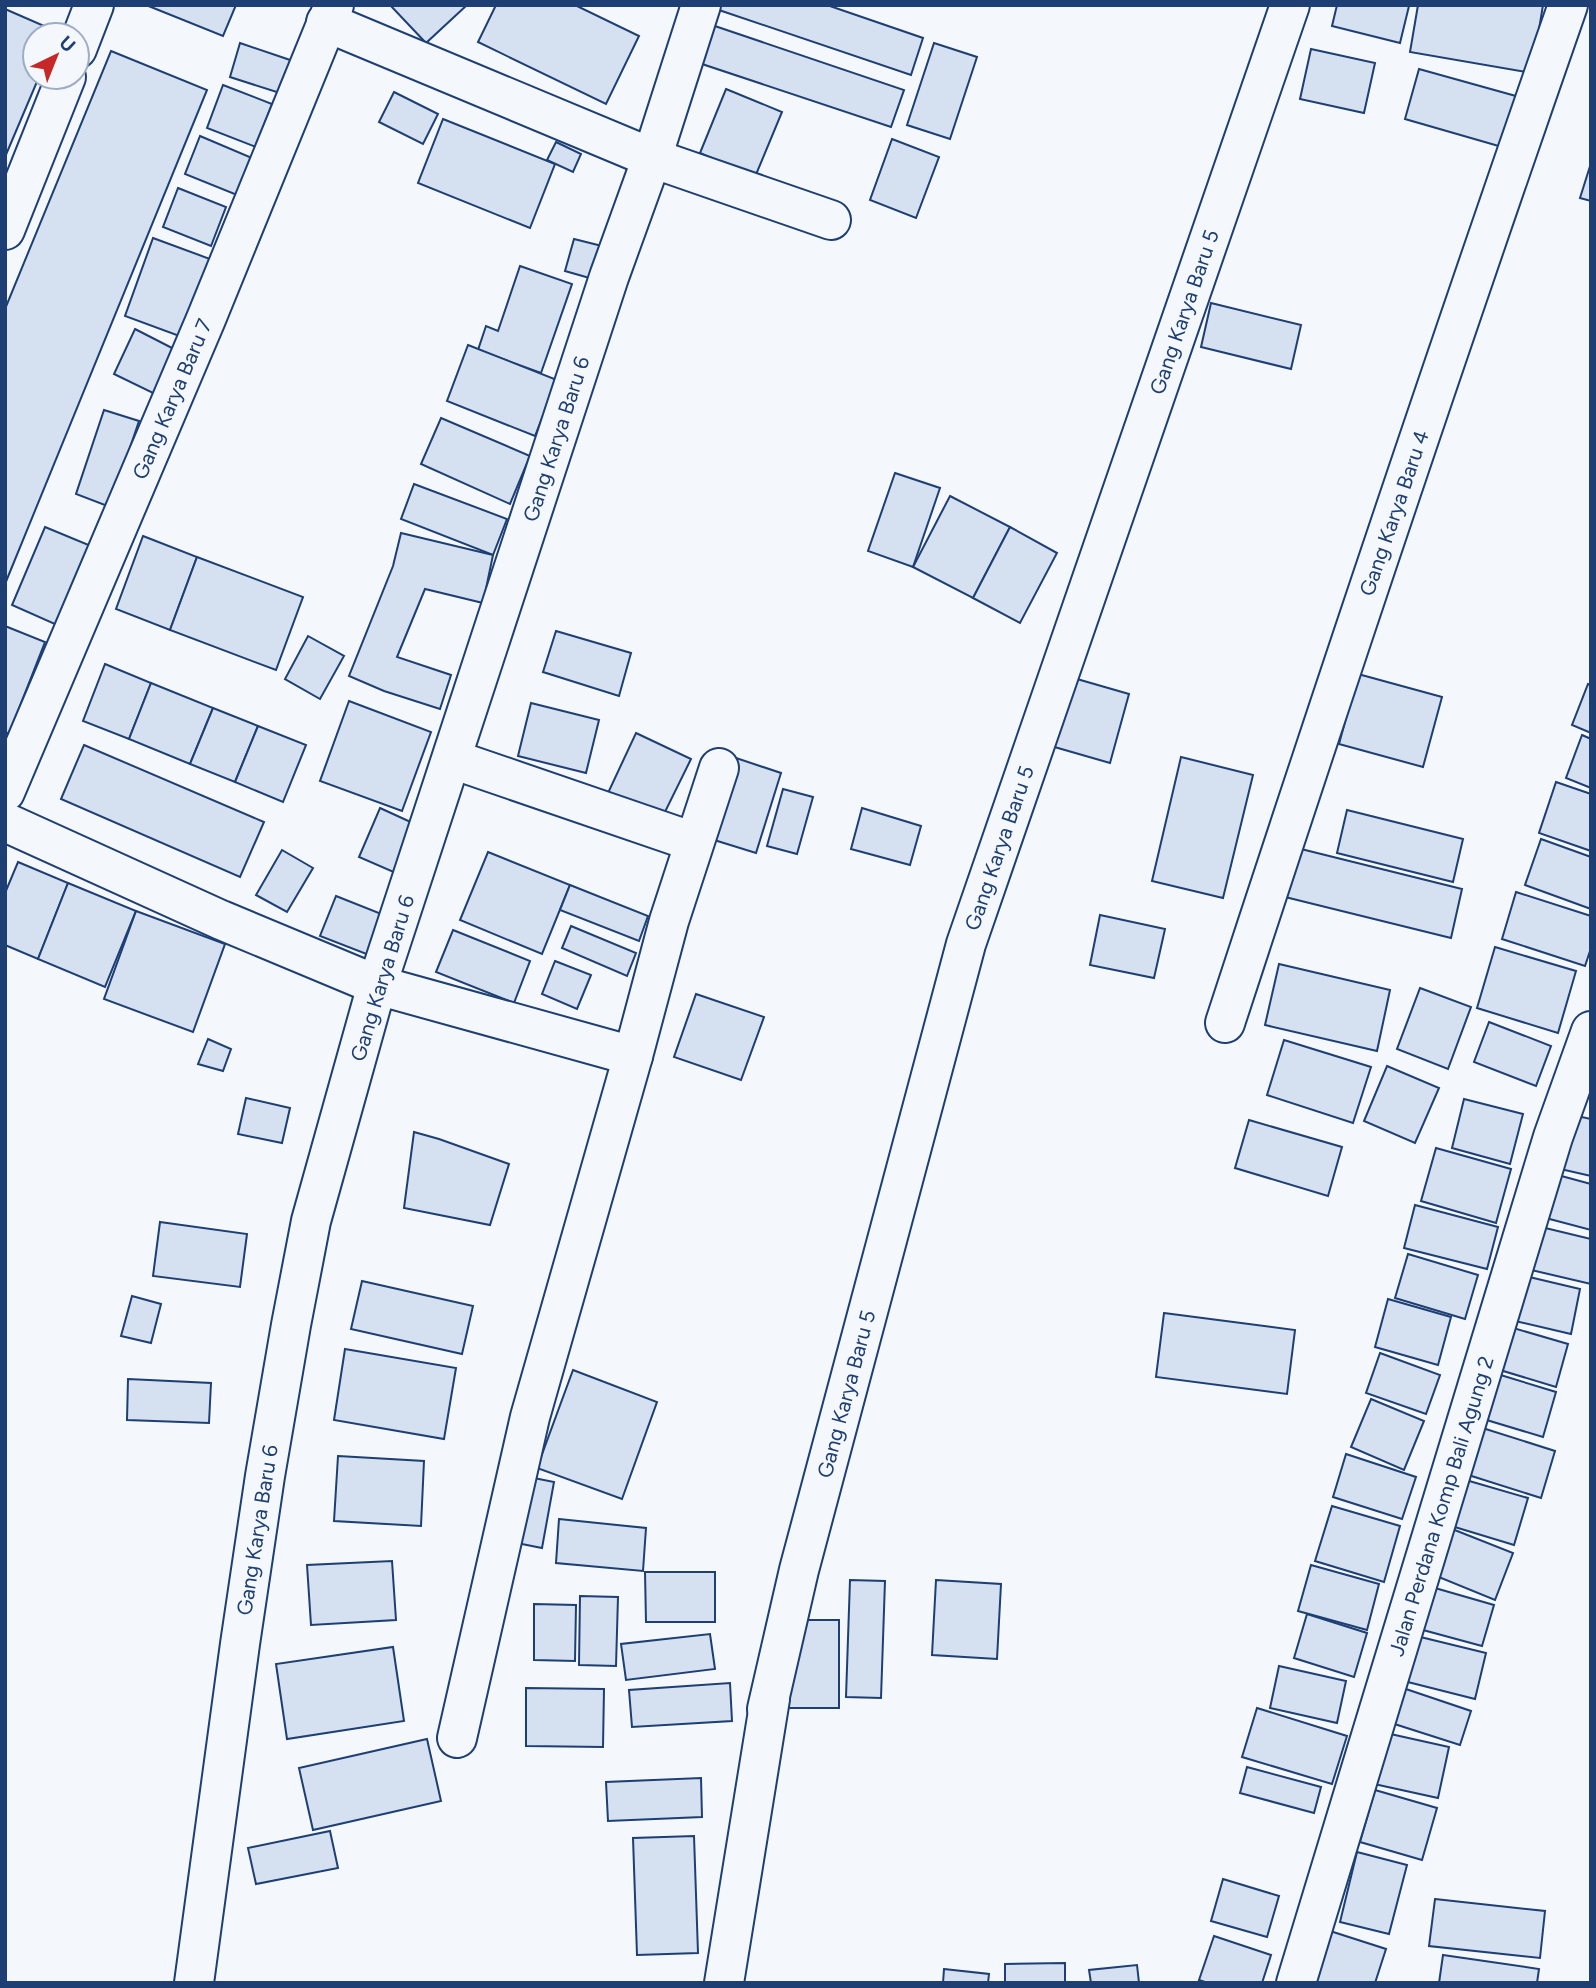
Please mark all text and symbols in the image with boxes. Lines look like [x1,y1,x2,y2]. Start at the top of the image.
north arrow [21,21,91,91]
text: U [55,31,80,57]
street label: Gang Karya Baru 5 [1144,226,1224,398]
street label: Gang Karya Baru 7 [127,315,217,483]
street label: Gang Karya Baru 6 [517,353,595,525]
street label: Gang Karya Baru 4 [1354,427,1434,599]
street label: Gang Karya Baru 5 [959,762,1039,934]
street label: Gang Karya Baru 6 [345,892,419,1064]
street label: Gang Karya Baru 5 [812,1307,880,1481]
street label: Jalan Perdana Komp Bali Agung 2 [1383,1353,1499,1659]
street label: Gang Karya Baru 6 [231,1443,283,1617]

